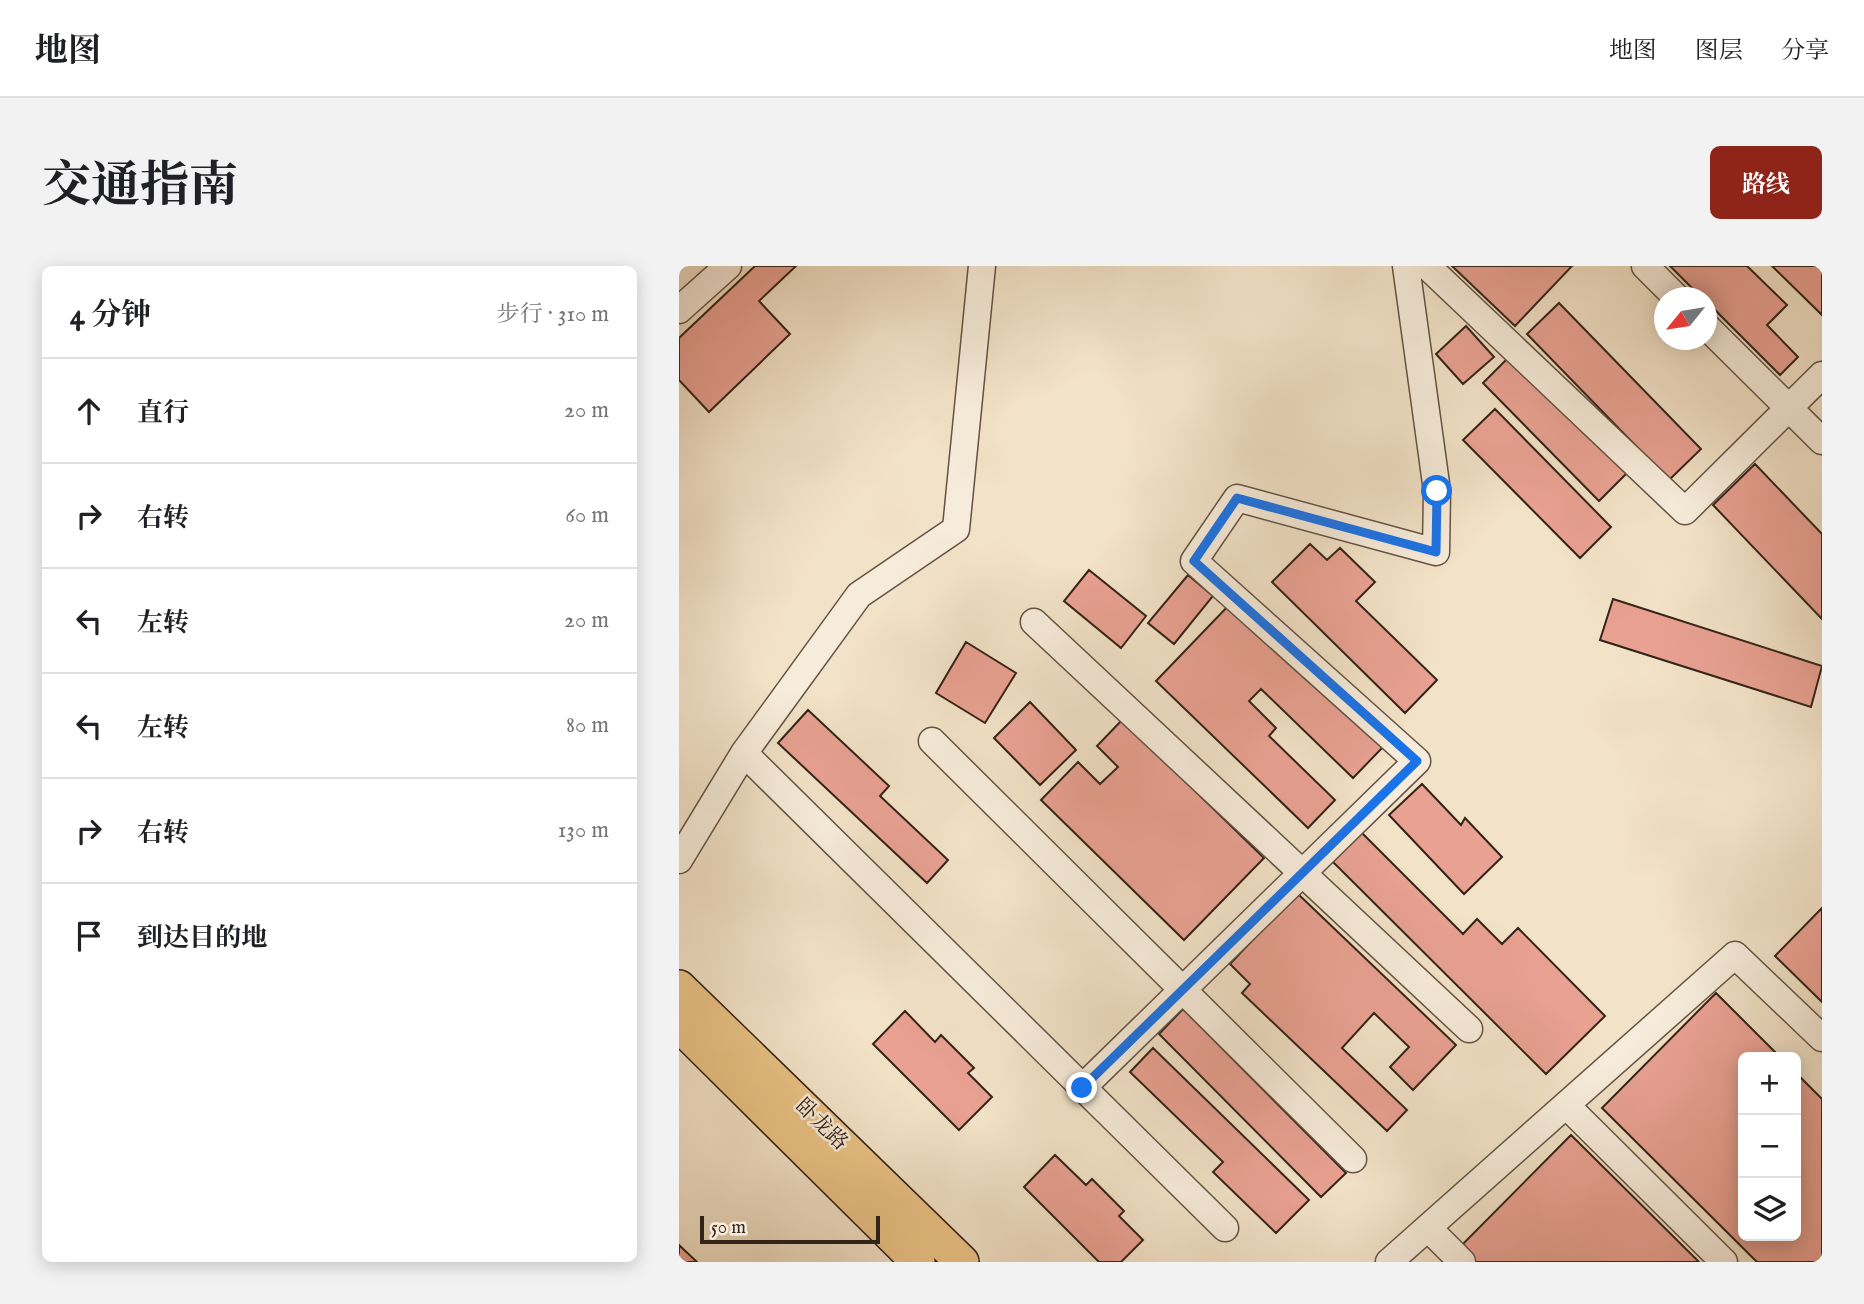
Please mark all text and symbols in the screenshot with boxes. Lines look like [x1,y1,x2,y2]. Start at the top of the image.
text: 地图 [35,31,101,73]
text: 地图 [1609,36,1657,67]
text: 图层 [1695,36,1743,67]
text: 分享 [1781,36,1829,67]
button: 路线 [1710,146,1822,219]
text: 交通指南 [42,157,238,219]
north arrow [1654,287,1717,350]
text: 4 分钟 [70,297,151,335]
text: 步行 · 310 m [497,300,609,329]
icon: ahead [70,392,108,430]
text: 20 m [564,396,609,425]
text: 直行 [137,397,189,430]
route start [1421,475,1452,506]
icon: right [70,497,108,535]
text: 60 m [565,501,609,530]
text: 右转 [137,502,189,535]
icon: left [70,602,108,640]
text: 20 m [564,606,609,635]
text: 左转 [137,607,189,640]
icon: left [70,707,108,745]
text: 80 m [566,711,609,740]
text: 左转 [137,712,189,745]
icon: right [70,812,108,850]
text: 130 m [558,816,609,845]
text: 右转 [137,817,189,850]
icon: arrive [70,917,108,955]
text: 到达目的地 [137,922,267,955]
map controls [1738,1052,1801,1241]
button: + [1738,1052,1801,1115]
route end [1066,1072,1097,1103]
street label: 卧龙路 [789,1093,853,1157]
button: − [1738,1115,1801,1178]
button: layers [1738,1178,1801,1241]
scale bar [700,1213,880,1245]
text: 50 m [711,1216,746,1240]

